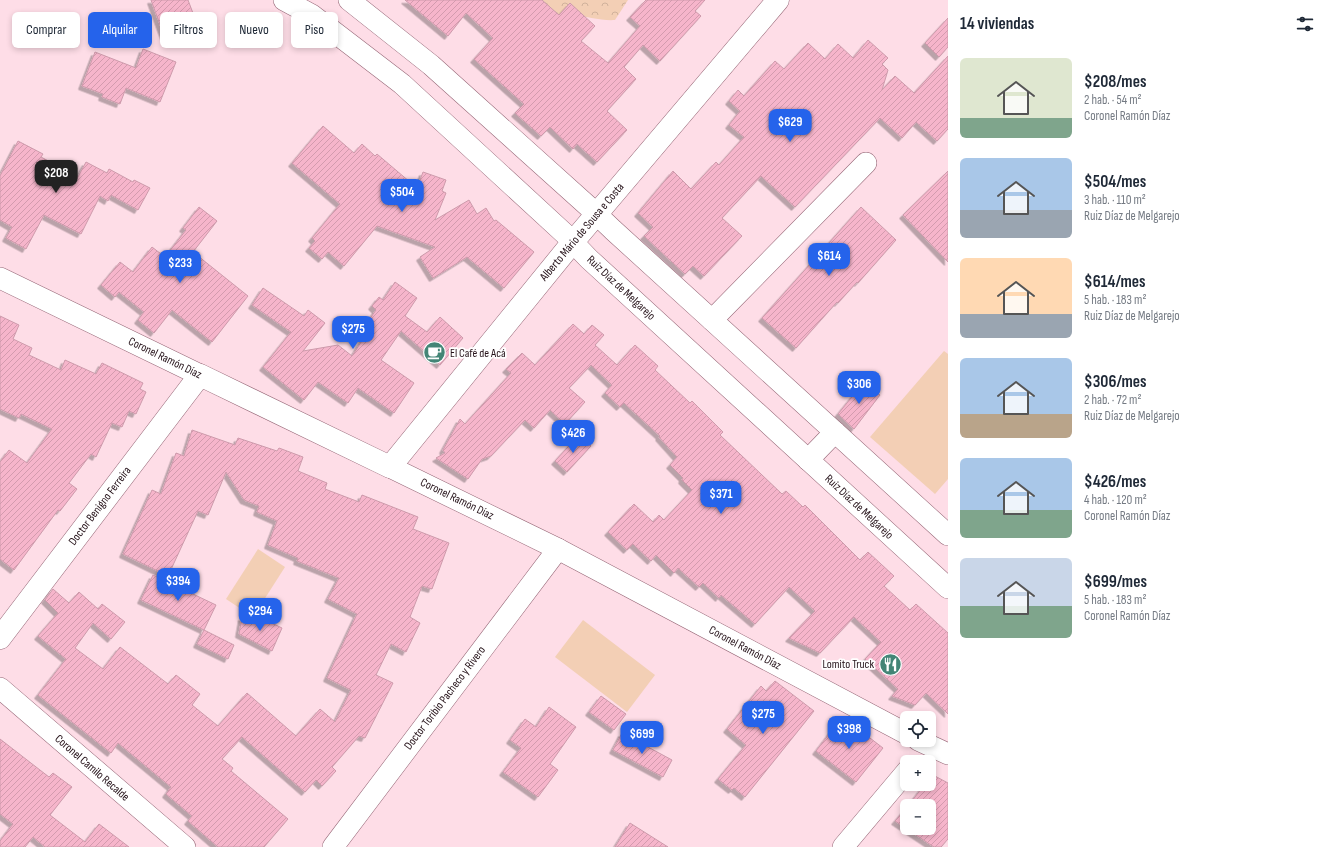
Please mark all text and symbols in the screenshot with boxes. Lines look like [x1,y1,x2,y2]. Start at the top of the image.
chip: Comprar [12,12,80,48]
chip: Alquilar [88,12,152,48]
chip: Filtros [160,12,217,48]
chip: Nuevo [225,12,283,48]
chip: Piso [291,12,338,48]
icon: filters [1294,13,1316,35]
text: 14 viviendas [960,14,1034,34]
text: $208/mes [1084,72,1146,92]
icon: home [992,74,1040,122]
text: 2 hab. · 54 m² [1084,92,1142,108]
text: Coronel Ramón Díaz [1084,108,1170,124]
pin: $629 [766,109,814,143]
text: $629 [778,114,802,130]
pin: $208 [32,160,80,194]
text: $208 [44,165,68,181]
text: $504/mes [1084,172,1146,192]
icon: home [992,174,1040,222]
pin: $504 [378,179,426,213]
street label: Alberto Mário de Sousa e Costa [536,180,628,285]
text: $504 [390,184,414,200]
text: 3 hab. · 110 m² [1084,192,1146,208]
text: Ruiz Díaz de Melgarejo [1084,208,1180,224]
pin: $614 [805,243,853,277]
text: $614 [817,248,841,264]
pin: $233 [156,250,204,284]
street label: Ruiz Díaz de Melgarejo [584,252,658,324]
text: $233 [168,255,192,271]
text: $614/mes [1084,272,1146,292]
icon: home [992,274,1040,322]
text: 5 hab. · 183 m² [1084,292,1146,308]
text: Ruiz Díaz de Melgarejo [1084,308,1180,324]
pin: $275 [329,316,377,350]
text: $275 [341,321,365,337]
street label: Coronel Ramón Díaz [126,334,205,383]
cafe icon: El Café de Acá [421,340,447,366]
place label: El Café de Acá [450,346,506,361]
pin: $306 [835,371,883,405]
text: $306/mes [1084,372,1147,392]
icon: home [992,374,1040,422]
text: $306 [847,376,871,392]
text: 2 hab. · 72 m² [1084,392,1141,408]
text: Ruiz Díaz de Melgarejo [1084,408,1180,424]
pin: $426 [549,420,597,454]
text: $426 [561,425,585,441]
street label: Doctor Benigno Ferreira [66,463,135,548]
street label: Ruiz Díaz de Melgarejo [822,471,896,543]
text: $426/mes [1084,472,1146,492]
icon: home [992,474,1040,522]
street label: Coronel Ramón Díaz [418,475,497,524]
pin: $371 [697,481,745,515]
text: $371 [709,486,733,502]
text: 4 hab. · 120 m² [1084,492,1147,508]
text: Coronel Ramón Díaz [1084,508,1170,524]
pin: $394 [154,568,202,602]
text: $699/mes [1084,572,1147,592]
text: $394 [166,573,190,589]
icon: home [992,574,1040,622]
text: 5 hab. · 183 m² [1084,592,1146,608]
pin: $294 [236,598,284,632]
text: $294 [248,603,272,619]
text: Coronel Ramón Díaz [1084,608,1170,624]
street label: Coronel Ramón Díaz [706,623,784,674]
street label: Doctor Toribio Pacheco y Rivero [401,643,489,753]
restaurant icon: Lomito Truck [877,651,903,677]
place label: Lomito Truck [822,657,874,672]
pin: $275 [739,701,787,735]
text: $275 [751,706,775,722]
map controls [900,711,936,835]
button: locate [900,711,936,747]
pin: $398 [825,716,873,750]
pin: $699 [618,721,666,755]
text: $398 [837,721,861,737]
text: $699 [629,726,655,742]
street label: Coronel Camilo Recalde [52,732,132,805]
button: + [900,755,936,791]
button: − [900,799,936,835]

